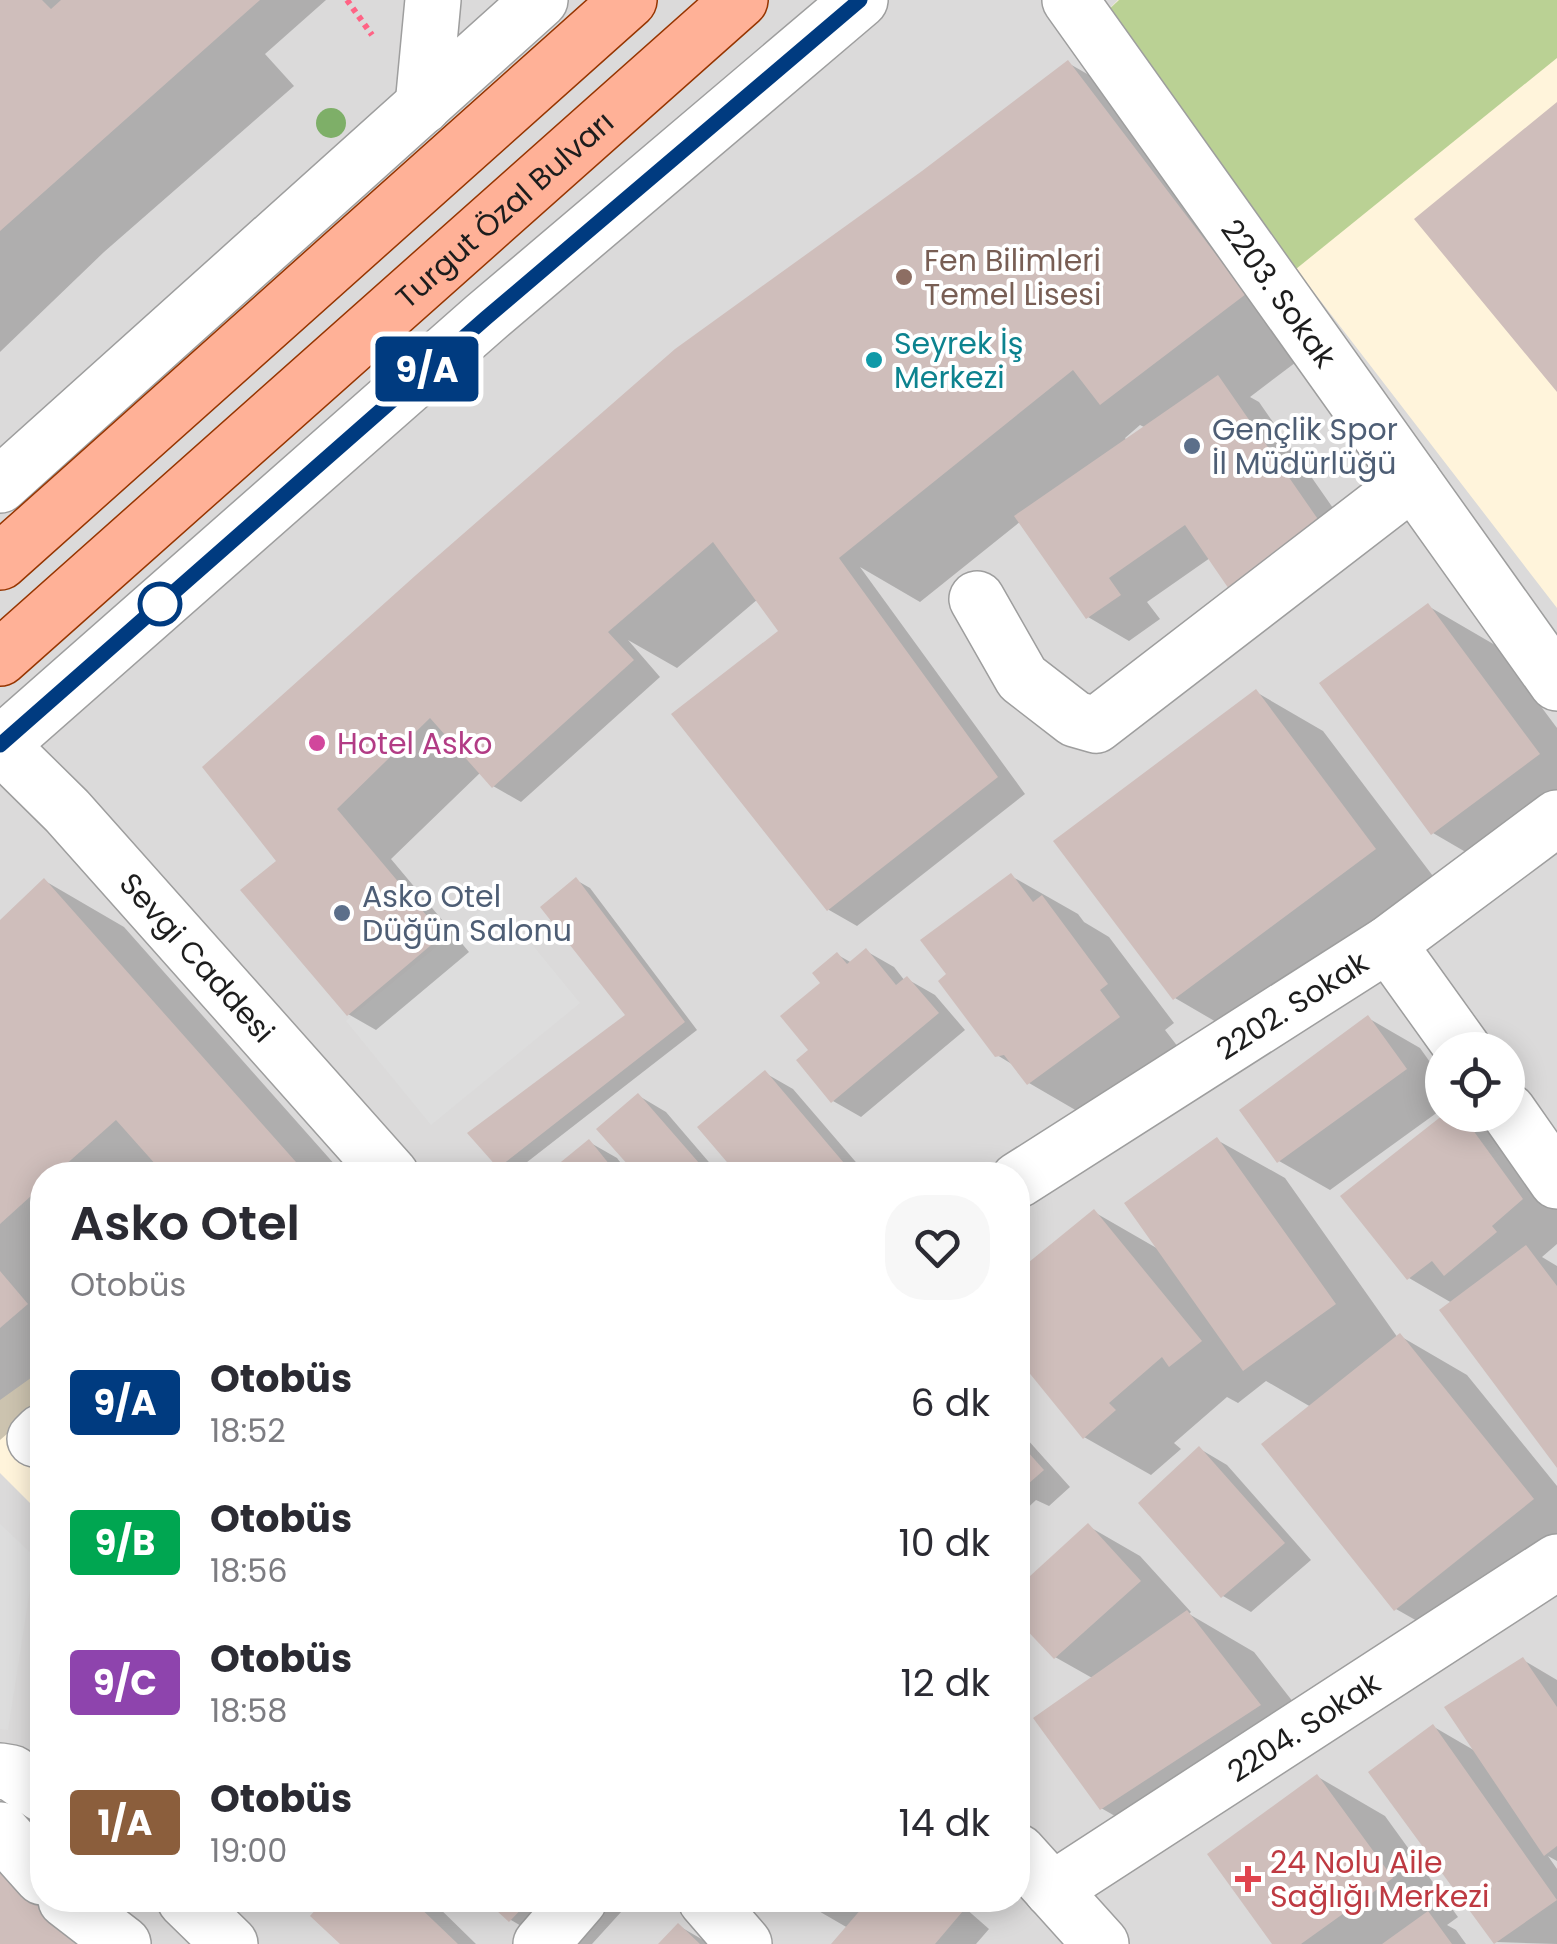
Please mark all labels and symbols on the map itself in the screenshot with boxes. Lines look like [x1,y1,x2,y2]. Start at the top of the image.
street label: Turgut Özal Bulvarı [386,101,623,318]
street label: 2203. Sokak [1211,210,1347,377]
place label: Fen Bilimleri Temel Lisesi [924,239,1101,316]
marker: Fen Bilimleri Temel Lisesi [893,266,915,288]
place label: Seyrek İş Merkezi [894,322,1023,399]
line badge: 9/A [370,336,484,402]
marker: Seyrek İş Merkezi [863,349,885,371]
place label: Gençlik Spor İl Müdürlüğü [1212,408,1398,485]
marker: Gençlik Spor İl Müdürlüğü [1181,435,1203,457]
unlabelled marker [139,583,181,625]
place label: Hotel Asko [337,722,492,765]
marker: Hotel Asko [306,732,328,754]
street label: Sevgi Caddesi [110,863,285,1052]
place label: Asko Otel Düğün Salonu [362,875,572,952]
marker: Asko Otel Düğün Salonu [331,902,353,924]
street label: 2202. Sokak [1208,940,1377,1070]
street label: 2204. Sokak [1219,1661,1389,1792]
place label: 24 Nolu Aile Sağlığı Merkezi [1270,1841,1489,1918]
marker: 24 Nolu Aile Sağlığı Merkezi [1235,1866,1261,1892]

